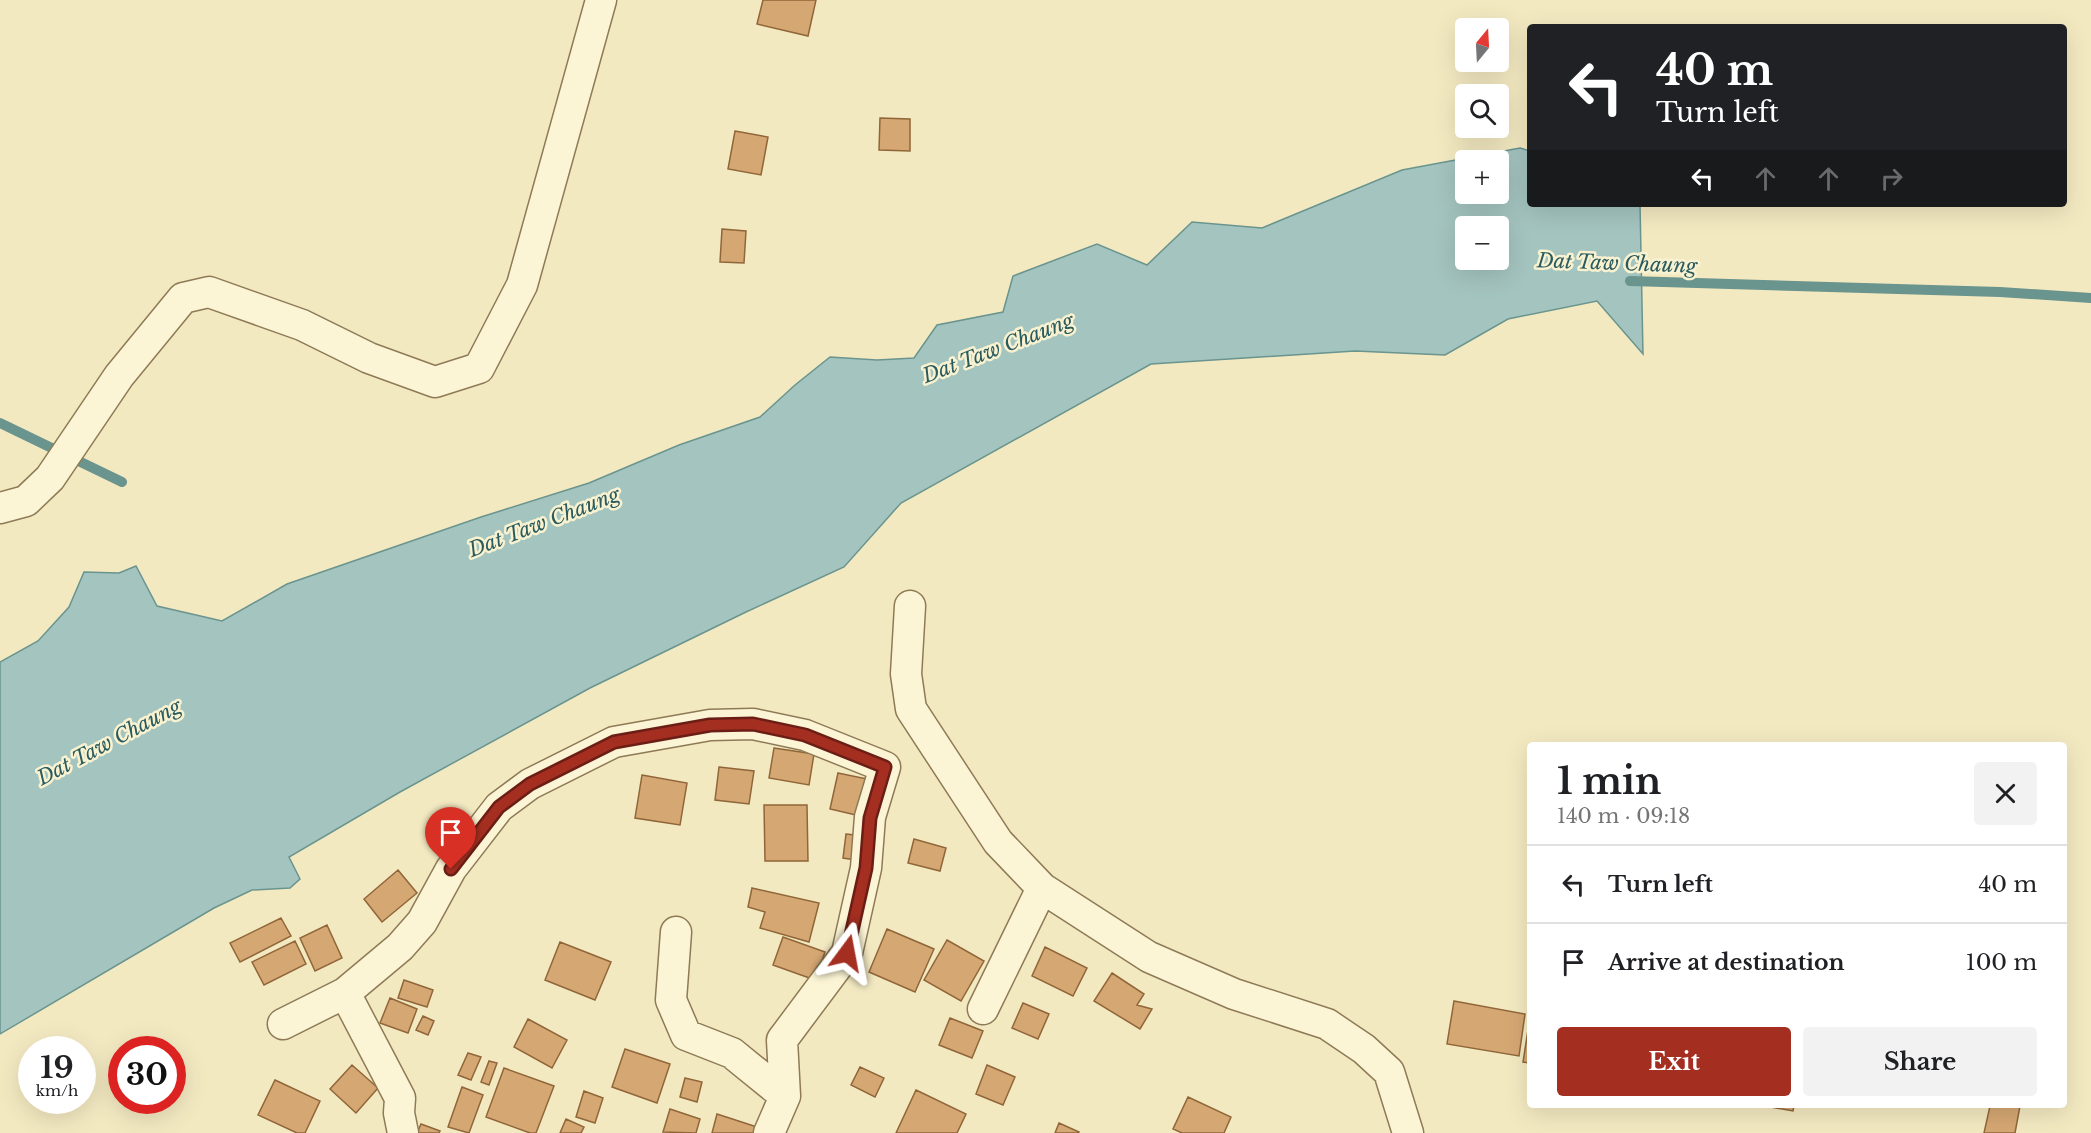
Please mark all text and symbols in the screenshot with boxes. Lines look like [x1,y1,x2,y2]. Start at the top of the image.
north arrow [1455,18,1509,72]
map controls [1455,18,1509,270]
text: 40 m [1656,44,1773,96]
icon: left [1557,48,1635,126]
button: search [1455,84,1509,138]
text: Turn left [1656,96,1779,129]
button: + [1455,150,1509,204]
icon: left [1686,162,1719,195]
icon: ahead [1749,162,1782,195]
icon: ahead [1812,162,1845,195]
icon: right [1875,162,1908,195]
button: − [1455,216,1509,270]
water label: Dat Taw Chaung [1536,248,1698,278]
water label: Dat Taw Chaung [918,308,1078,388]
water label: Dat Taw Chaung [464,482,624,562]
water label: Dat Taw Chaung [32,693,186,791]
text: 1 min [1557,759,1661,804]
button: close [1974,762,2037,825]
text: 140 m · 09:18 [1557,804,1690,828]
pin [425,807,476,869]
icon: arrive [434,816,467,849]
icon: left [1557,868,1590,901]
text: Turn left [1608,871,1713,898]
text: 40 m [1979,871,2037,898]
position arrow [815,921,879,985]
icon: arrive [1557,946,1590,979]
text: Arrive at destination [1608,949,1845,976]
text: 100 m [1966,949,2037,976]
button: Exit [1557,1027,1791,1096]
button: Share [1803,1027,2037,1096]
speed limit sign: 30 [108,1036,186,1114]
text: 19 [40,1049,74,1086]
text: km/h [36,1081,78,1100]

